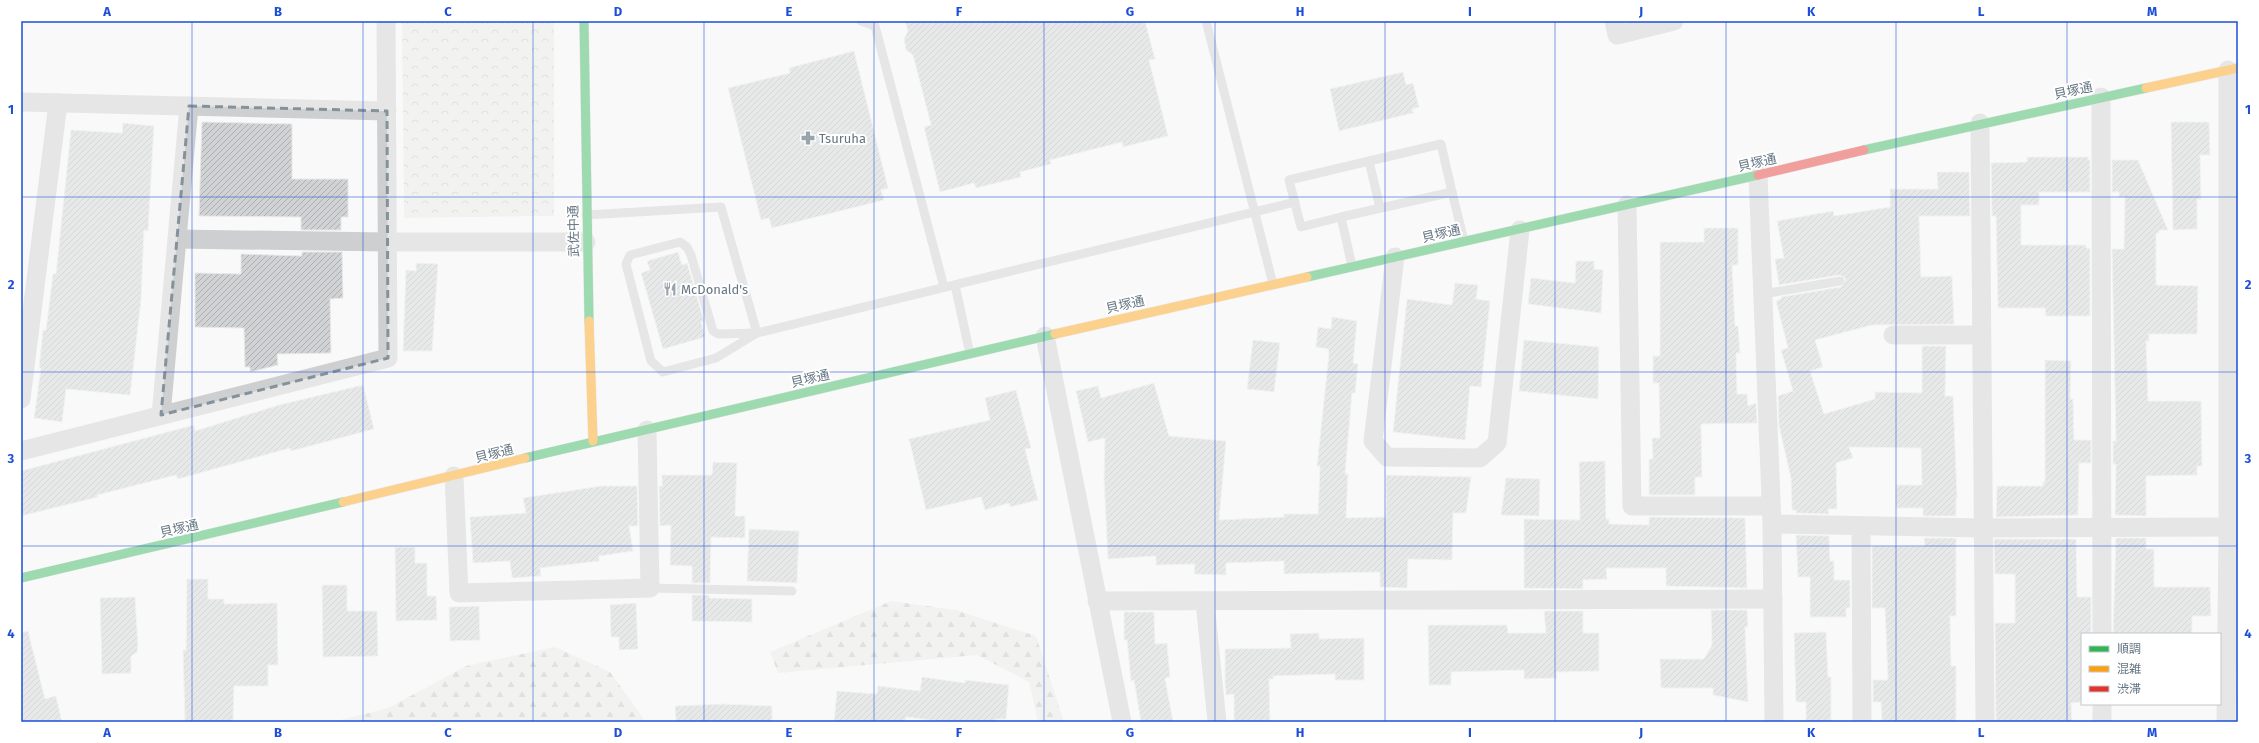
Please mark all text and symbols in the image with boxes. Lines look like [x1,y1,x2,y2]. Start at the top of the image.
text: A [102,4,111,19]
text: B [274,4,282,19]
text: C [444,4,452,19]
text: D [614,4,623,19]
text: E [786,4,793,19]
text: F [956,4,963,19]
text: G [1126,4,1134,19]
text: H [1296,4,1304,19]
text: I [1468,4,1472,19]
text: J [1638,4,1643,19]
text: K [1807,4,1816,19]
text: L [1978,4,1985,19]
text: M [2147,4,2157,19]
street label: 貝塚通 [2052,79,2094,102]
text: 1 [8,102,14,117]
text: 1 [2245,102,2251,117]
pharmacy icon: Tsuruha [800,130,816,146]
place label: Tsuruha [819,131,866,146]
street label: 貝塚通 [1736,151,1778,174]
street label: 武佐中通 [566,205,581,257]
street label: 貝塚通 [1420,222,1462,245]
text: 2 [8,277,15,292]
text: 2 [2245,277,2252,292]
restaurant icon: McDonald's [662,281,678,297]
place label: McDonald's [681,282,748,297]
street label: 貝塚通 [1104,293,1146,316]
street label: 貝塚通 [789,367,831,390]
street label: 貝塚通 [473,441,515,465]
text: 3 [7,451,15,466]
text: 3 [2244,451,2252,466]
street label: 貝塚通 [158,517,200,540]
text: 4 [7,626,15,641]
text: 4 [2244,626,2252,641]
legend [2081,633,2221,705]
text: 順調 [2117,642,2141,656]
text: 混雑 [2117,662,2141,676]
text: 渋滞 [2117,682,2141,696]
text: A [102,725,111,740]
text: B [274,725,282,740]
text: C [444,725,452,740]
text: D [614,725,623,740]
text: E [786,725,793,740]
text: F [956,725,963,740]
text: G [1126,725,1134,740]
text: H [1296,725,1304,740]
text: I [1468,725,1472,740]
text: J [1638,725,1643,740]
text: K [1807,725,1816,740]
text: L [1978,725,1985,740]
text: M [2147,725,2157,740]

